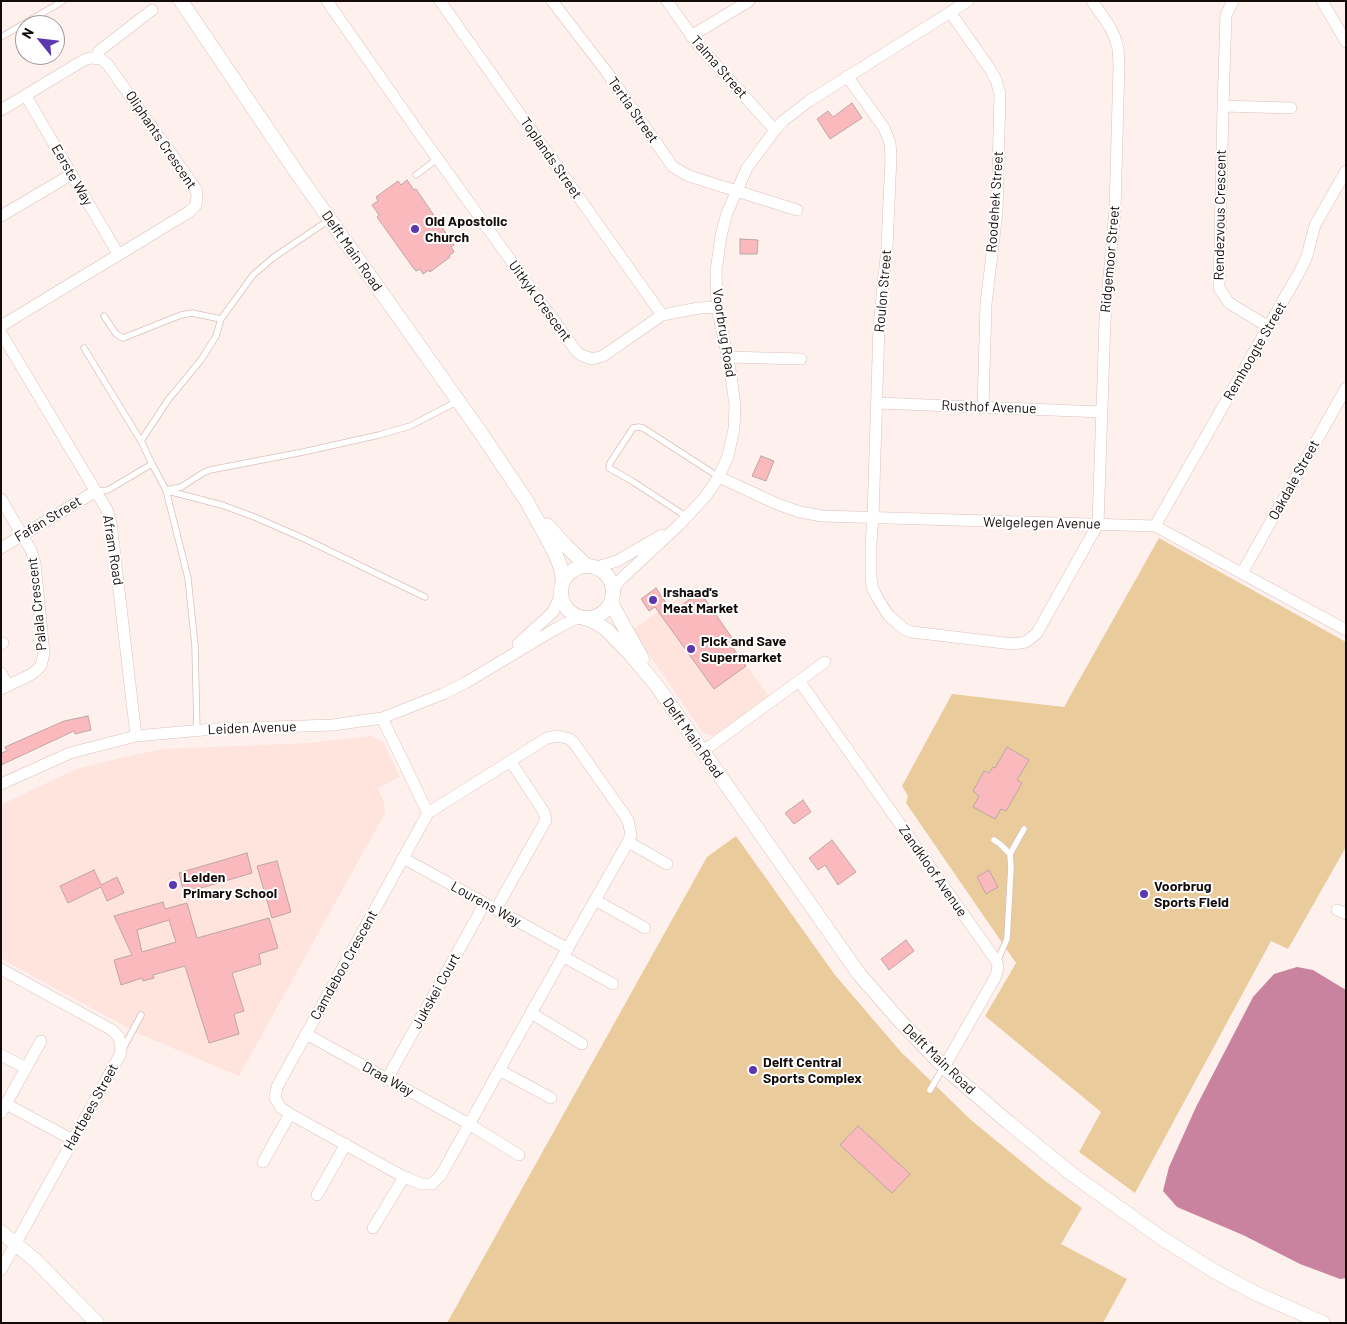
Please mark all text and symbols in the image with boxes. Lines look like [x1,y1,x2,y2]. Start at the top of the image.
north arrow [15,15,65,65]
text: N [18,25,37,41]
street label: Talma Street [687,32,751,102]
street label: Tertia Street [604,74,662,146]
street label: Oliphants Crescent [122,88,200,192]
street label: Toplands Street [517,114,585,202]
street label: Eerste Way [48,141,96,209]
street label: Rendezvous Crescent [1210,149,1230,281]
street label: Roodehek Street [983,151,1007,253]
street label: Ridgemoor Street [1097,205,1123,313]
street label: Delft Main Road [318,208,386,294]
place label: Old Apostolic Church [425,213,507,246]
marker: Old Apostolic Church [409,223,421,235]
street label: Roulon Street [871,249,895,333]
street label: Uitkyk Crescent [505,257,575,345]
street label: Voorbrug Road [709,288,739,378]
street label: Remhoogte Street [1220,299,1290,403]
street label: Rusthof Avenue [941,397,1037,417]
street label: Oakdale Street [1265,437,1323,523]
street label: Fafan Street [12,492,84,546]
street label: Afram Road [99,514,127,586]
street label: Welgelegen Avenue [983,514,1101,532]
street label: Palala Crescent [24,556,50,652]
place label: Irshaad's Meat Market [663,584,738,616]
marker: Irshaad's Meat Market [647,594,659,606]
place label: Pick and Save Supermarket [701,633,786,666]
marker: Pick and Save Supermarket [685,643,697,655]
street label: Delft Main Road [659,695,727,781]
street label: Leiden Avenue [207,718,297,738]
street label: Zandkloof Avenue [895,822,971,920]
place label: Leiden Primary School [183,869,277,902]
street label: Lourens Way [448,878,524,930]
place label: Voorbrug Sports Field [1154,878,1229,910]
marker: Leiden Primary School [167,879,179,891]
marker: Voorbrug Sports Field [1138,888,1150,900]
street label: Camdeboo Crescent [307,907,381,1023]
street label: Jukskei Court [408,950,464,1032]
street label: Delft Main Road [899,1020,979,1098]
place label: Delft Central Sports Complex [763,1054,862,1086]
street label: Draa Way [359,1058,417,1100]
street label: Hartbees Street [60,1061,122,1153]
marker: Delft Central Sports Complex [747,1064,759,1076]

